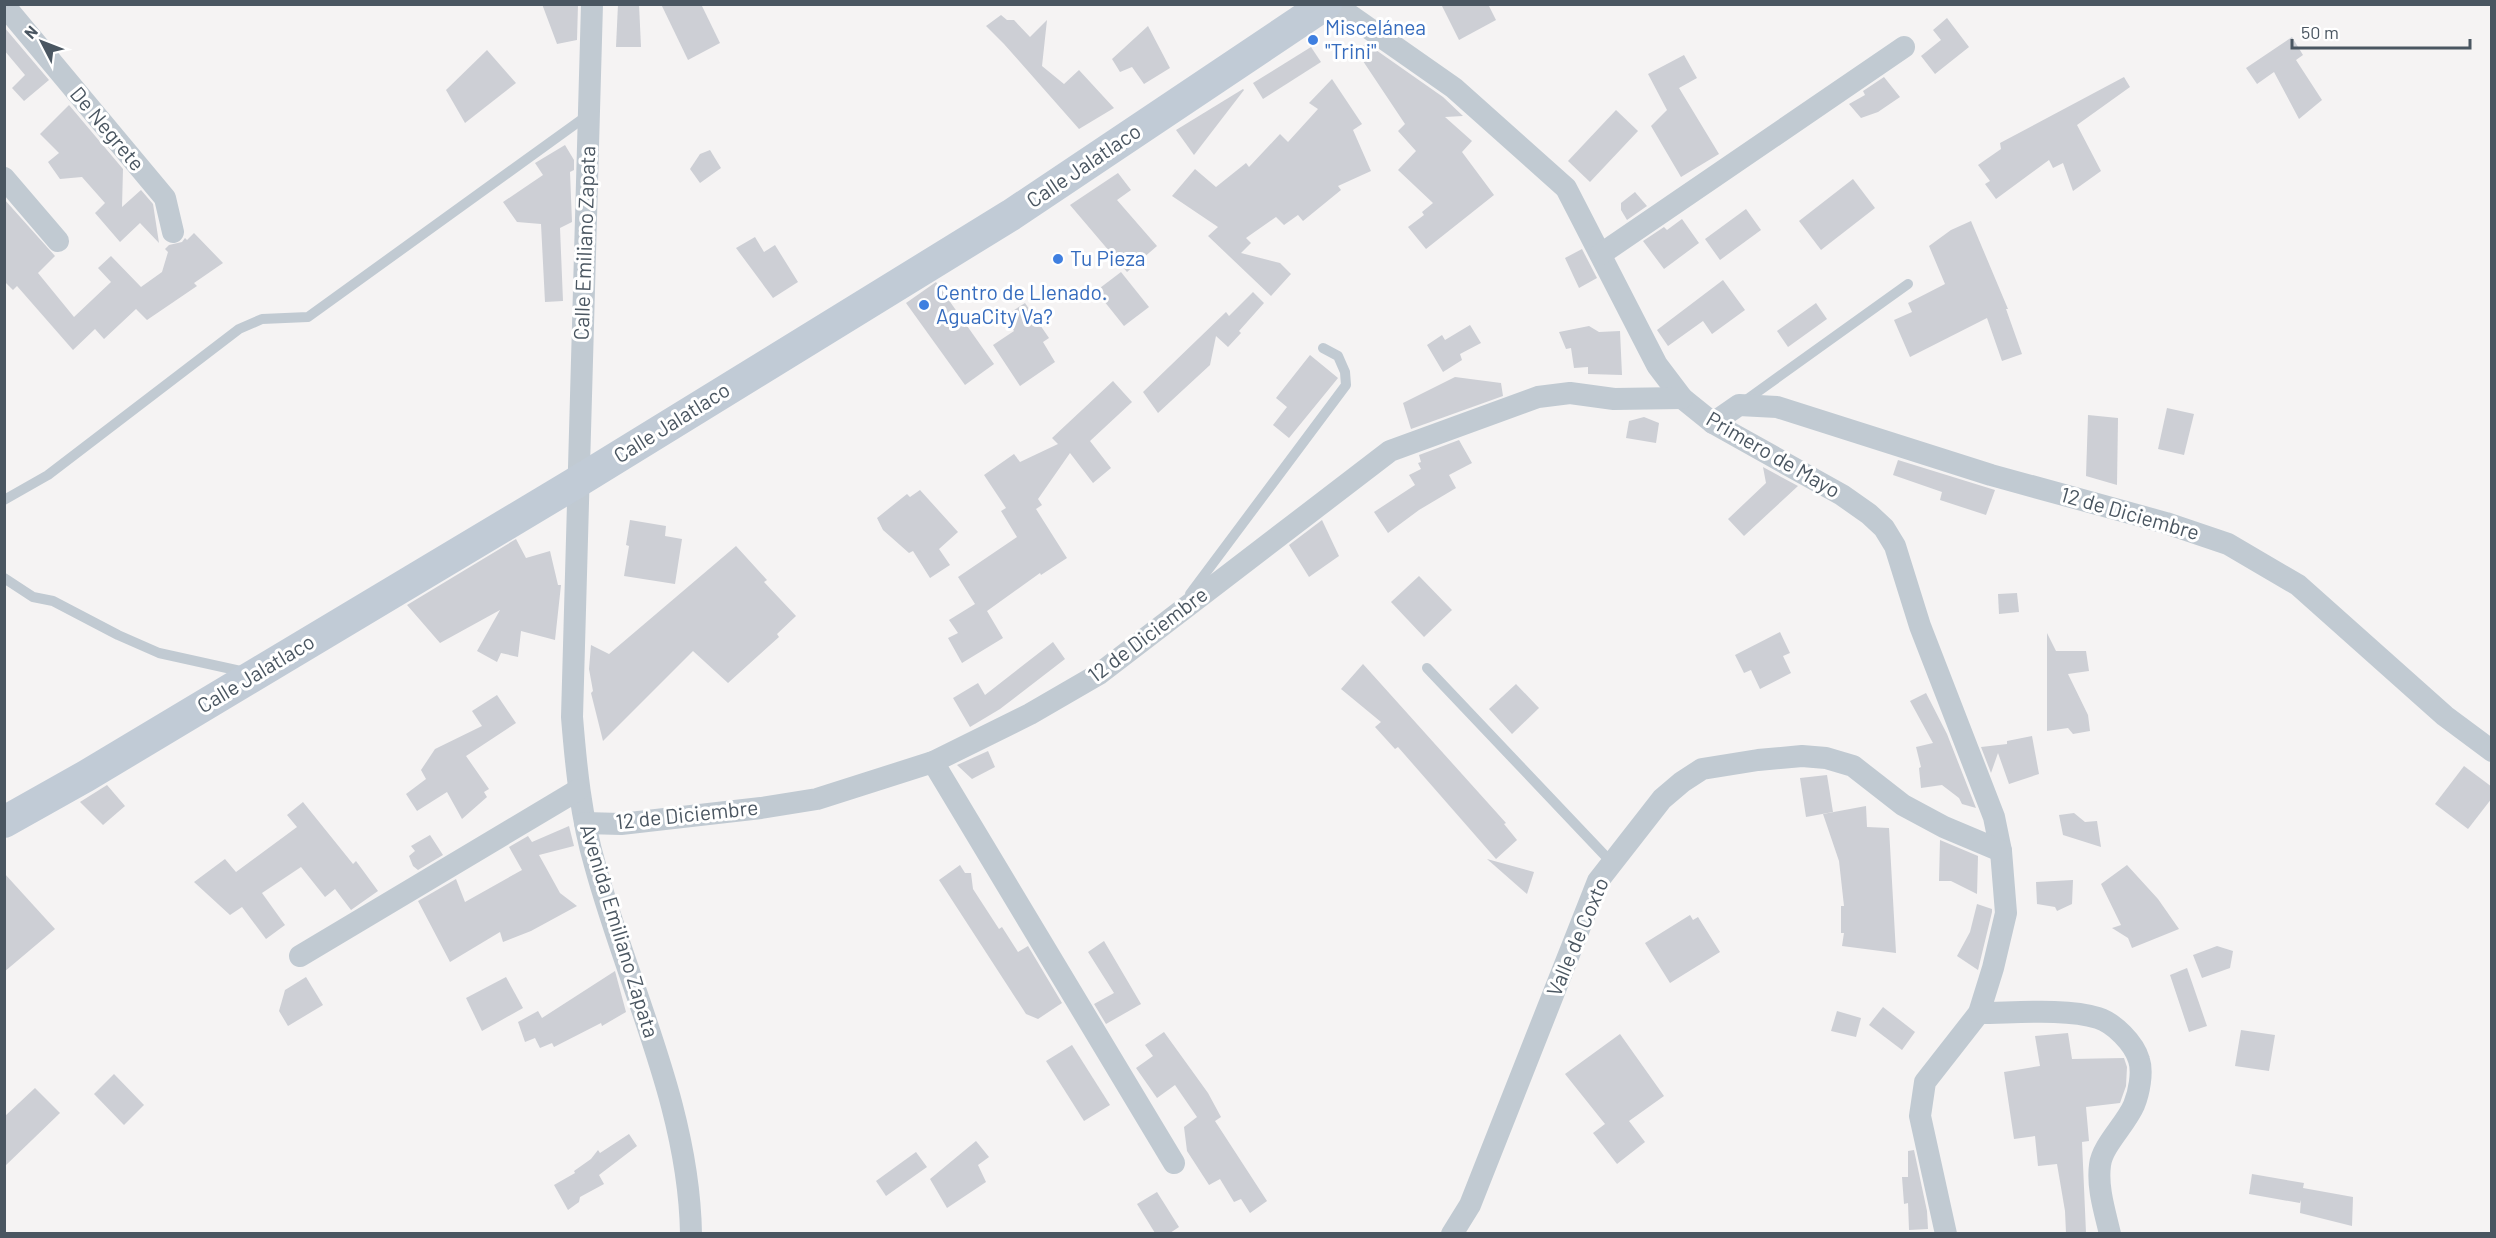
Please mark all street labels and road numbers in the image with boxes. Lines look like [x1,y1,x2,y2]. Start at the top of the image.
street label: De Negrete [66,81,151,175]
street label: Calle Jalatlaco [1021,117,1145,212]
street label: Calle Emiliano Zapata [568,145,599,341]
street label: Calle Jalatlaco [609,376,734,467]
street label: Primero de Mayo [1702,405,1845,502]
street label: 12 de Diciembre [2058,481,2203,544]
street label: 12 de Diciembre [1082,581,1212,687]
street label: Calle Jalatlaco [192,628,318,717]
street label: 12 de Diciembre [614,794,759,833]
street label: Avenida Emiliano Zapata [576,821,665,1040]
street label: Valle de Coxto [1540,873,1613,1000]

